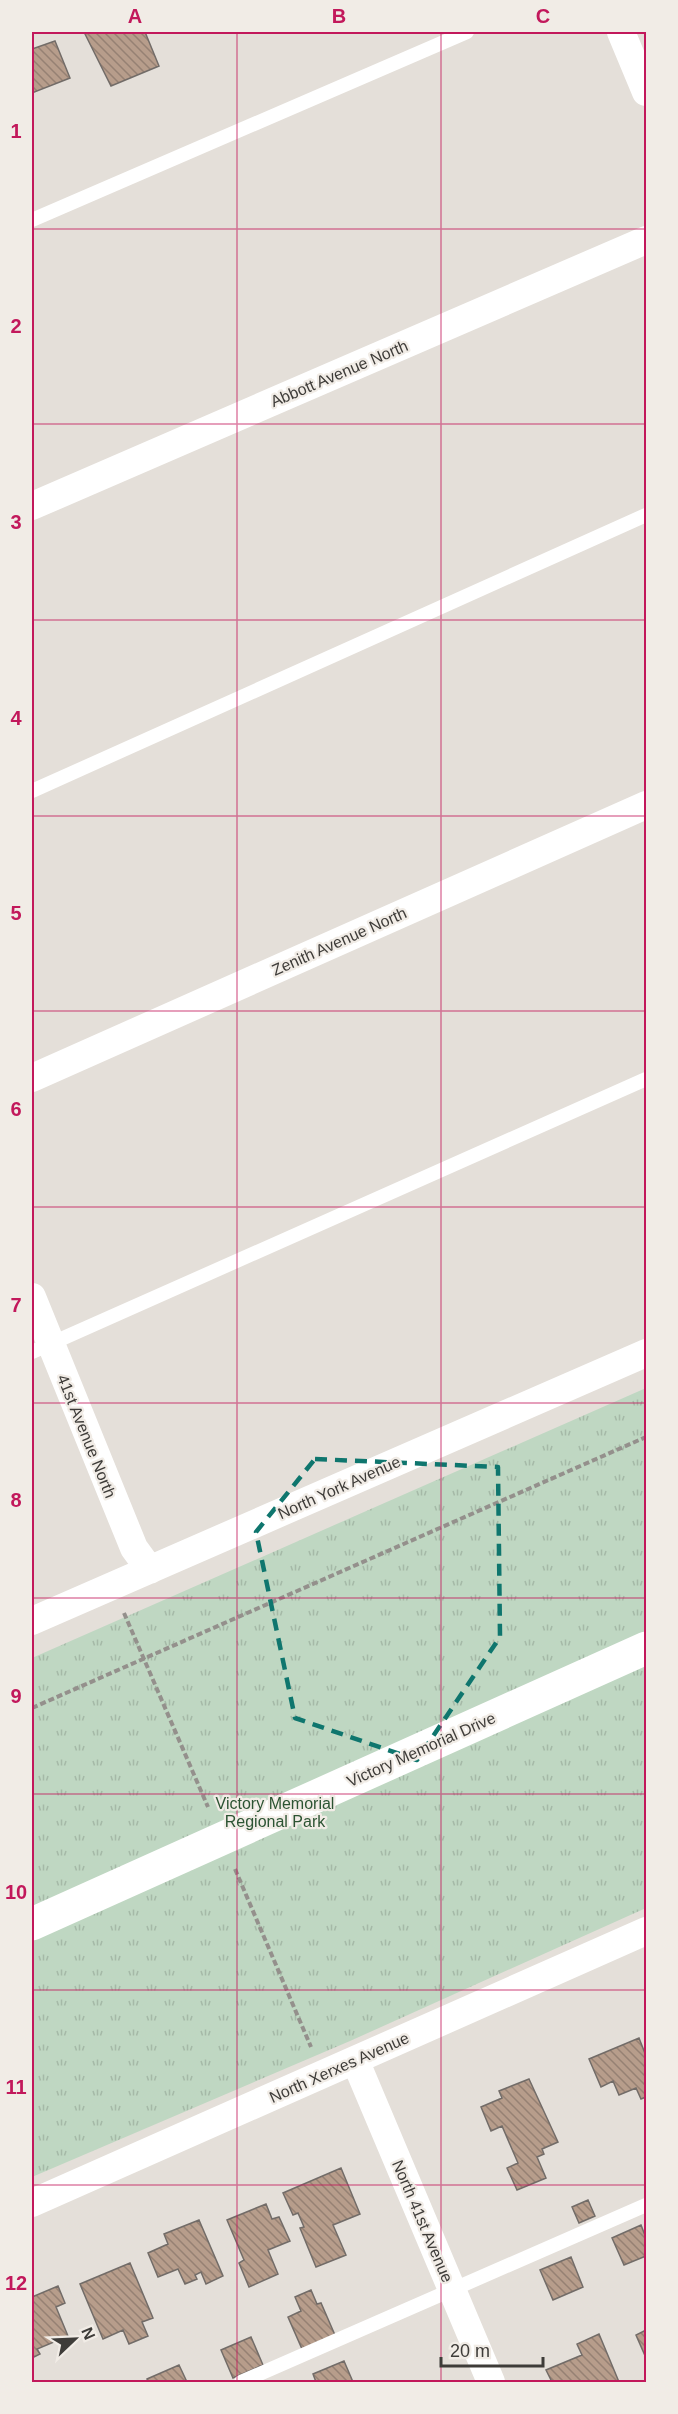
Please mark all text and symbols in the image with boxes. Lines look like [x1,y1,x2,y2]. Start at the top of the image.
text: A [128,5,142,27]
text: B [332,5,346,27]
text: C [536,5,550,27]
text: 1 [10,120,22,142]
text: 2 [10,315,22,337]
street label: Abbott Avenue North [268,337,410,410]
text: 3 [10,511,22,533]
text: 4 [10,707,22,729]
text: 5 [10,902,22,924]
street label: Zenith Avenue North [269,904,409,979]
text: 6 [10,1098,22,1120]
text: 7 [10,1294,22,1316]
street label: 41st Avenue North [54,1372,119,1500]
street label: North York Avenue [275,1453,403,1522]
text: 8 [10,1489,22,1511]
text: 9 [10,1685,22,1707]
street label: Victory Memorial Drive [344,1709,498,1790]
park label: Victory Memorial Regional Park [216,1795,334,1830]
text: 10 [5,1881,27,1903]
street label: North Xerxes Avenue [267,2029,412,2106]
text: 11 [5,2076,27,2098]
street label: North 41st Avenue [389,2157,456,2285]
text: 12 [5,2272,27,2294]
north arrow [45,2309,105,2369]
text: N [78,2325,98,2342]
scale bar [441,2330,543,2368]
text: 20 m [450,2341,490,2361]

